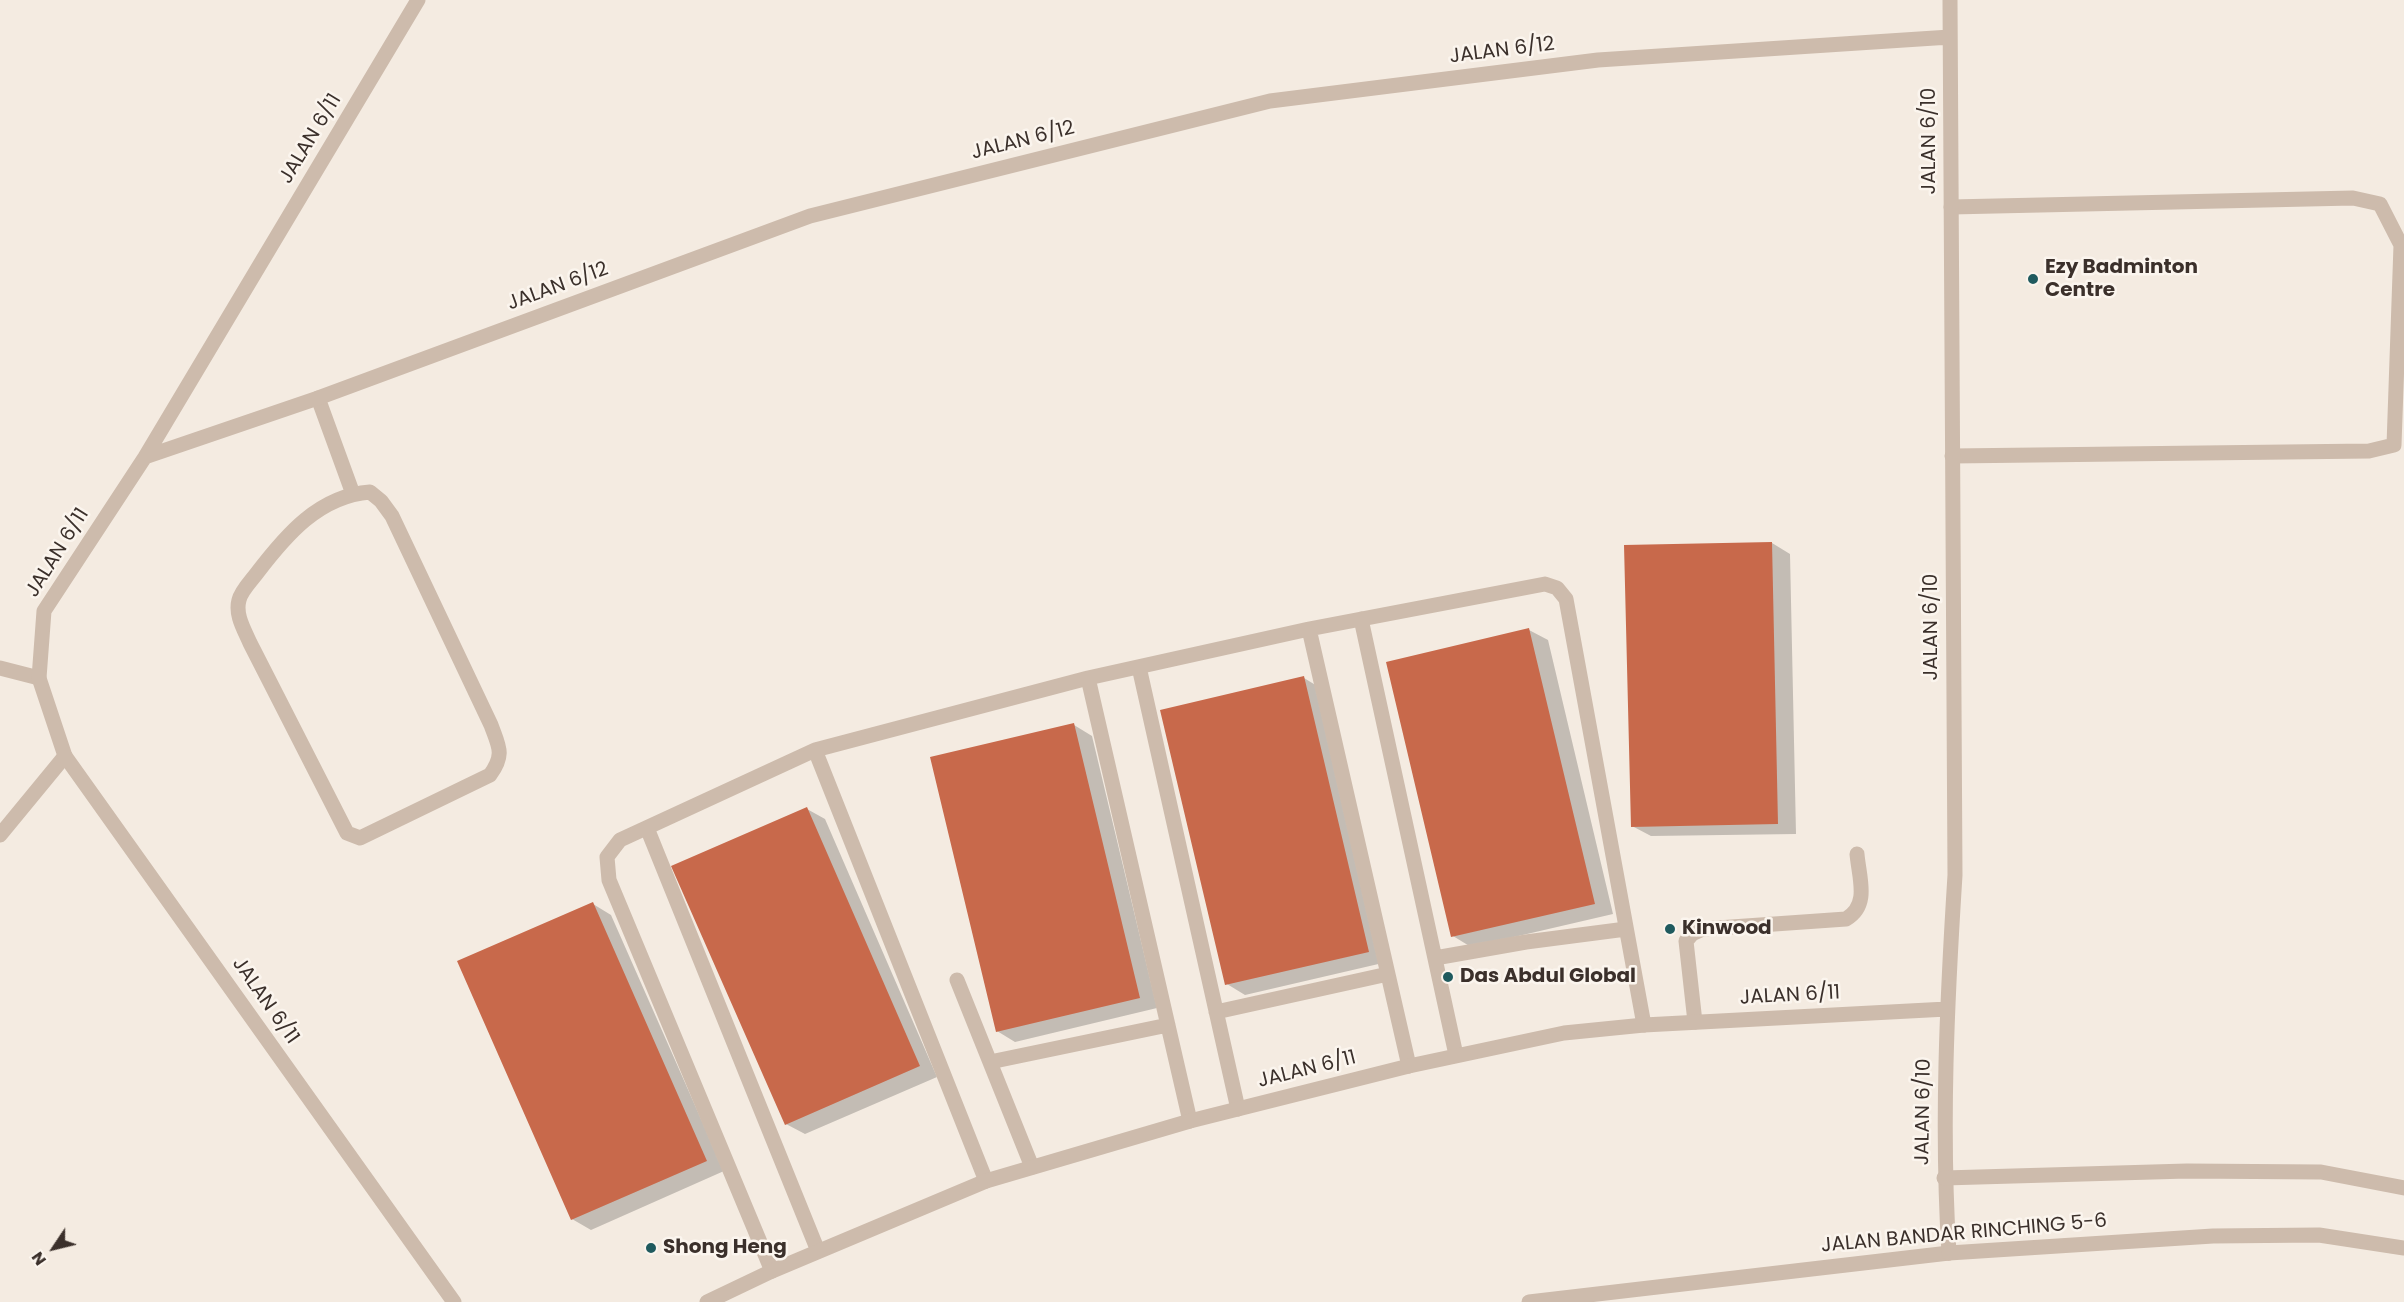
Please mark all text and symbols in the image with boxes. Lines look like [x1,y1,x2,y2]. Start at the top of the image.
street label: JALAN 6/12 [1448,33,1556,69]
street label: JALAN 6/10 [1918,88,1942,194]
street label: JALAN 6/11 [275,90,347,188]
street label: JALAN 6/12 [969,117,1077,165]
place label: Ezy Badminton Centre [2045,256,2198,303]
street label: JALAN 6/12 [504,258,612,316]
marker: Ezy Badminton Centre [2026,272,2040,286]
street label: JALAN 6/11 [21,504,95,602]
street label: JALAN 6/10 [1920,574,1944,680]
place label: Kinwood [1682,917,1772,941]
marker: Kinwood [1663,922,1677,936]
street label: JALAN 6/11 [226,953,304,1049]
place label: Das Abdul Global [1460,965,1636,989]
marker: Das Abdul Global [1441,970,1455,984]
street label: JALAN 6/11 [1739,981,1841,1011]
street label: JALAN 6/11 [1255,1046,1359,1094]
street label: JALAN 6/10 [1911,1058,1937,1166]
street label: JALAN BANDAR RINCHING 5-6 [1820,1210,2108,1258]
north arrow [24,1218,84,1278]
place label: Shong Heng [663,1236,787,1260]
marker: Shong Heng [644,1241,658,1255]
text: N [26,1247,52,1270]

